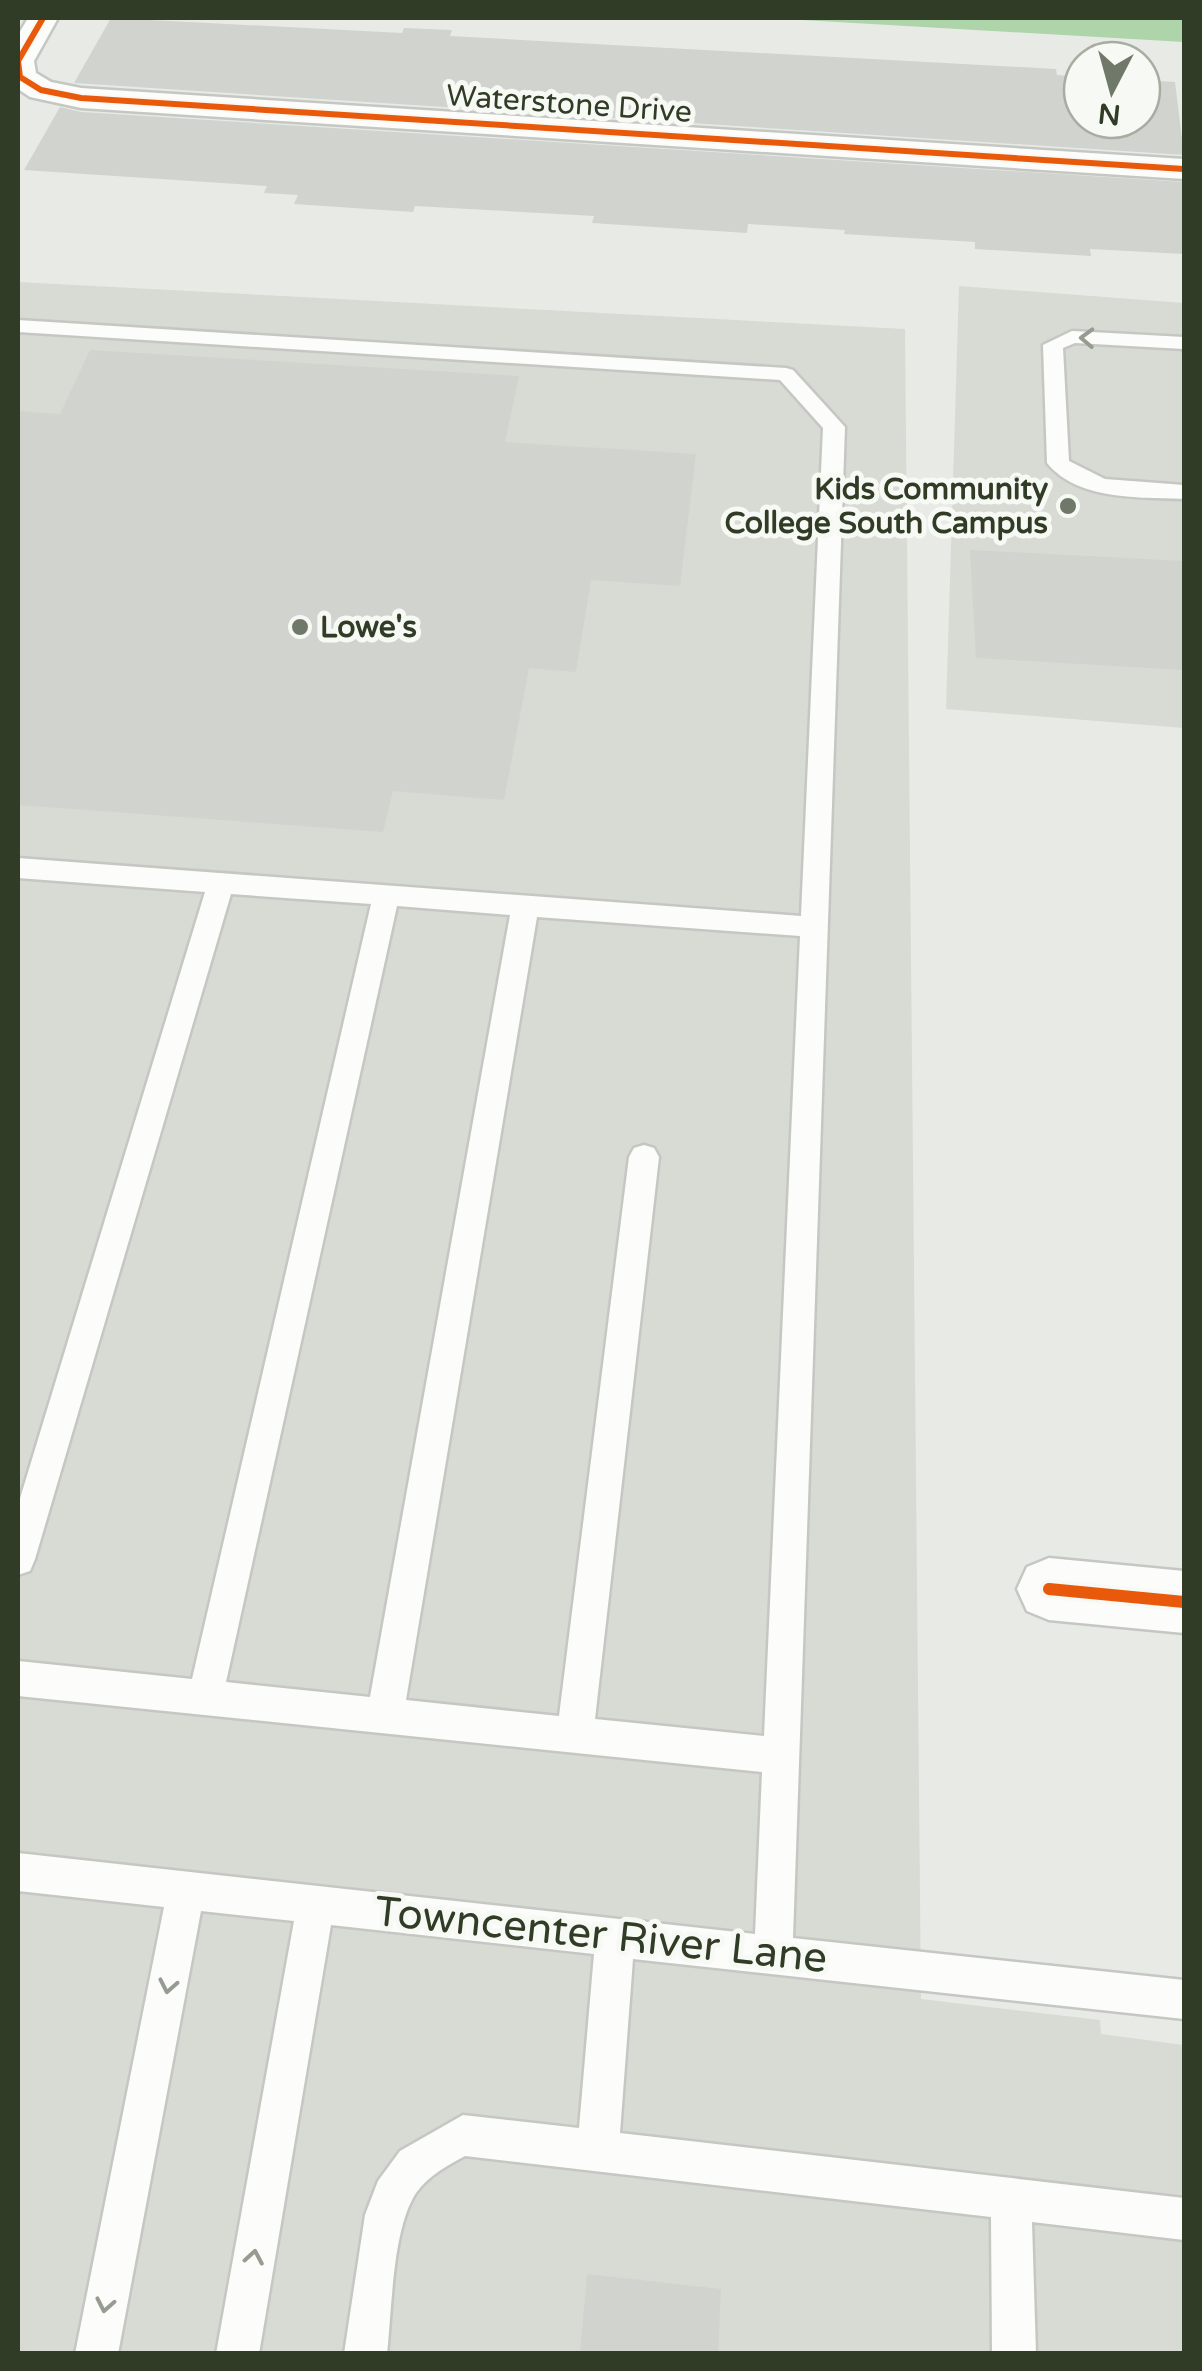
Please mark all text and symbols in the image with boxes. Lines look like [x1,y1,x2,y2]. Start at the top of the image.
north arrow [1062,40,1162,140]
street label: Waterstone Drive [445,77,693,131]
text: N [1097,96,1122,132]
one-way arrow [1079,328,1095,349]
place label: Kids Community College South Campus [724,471,1048,542]
marker: Kids Community College South Campus [1057,495,1079,517]
place label: Lowe's [320,609,417,646]
marker: Lowe's [289,616,311,638]
street label: Towncenter River Lane [372,1886,830,1984]
one-way arrow [158,1978,179,1995]
one-way arrow [243,2249,264,2266]
one-way arrow [96,2296,117,2313]

